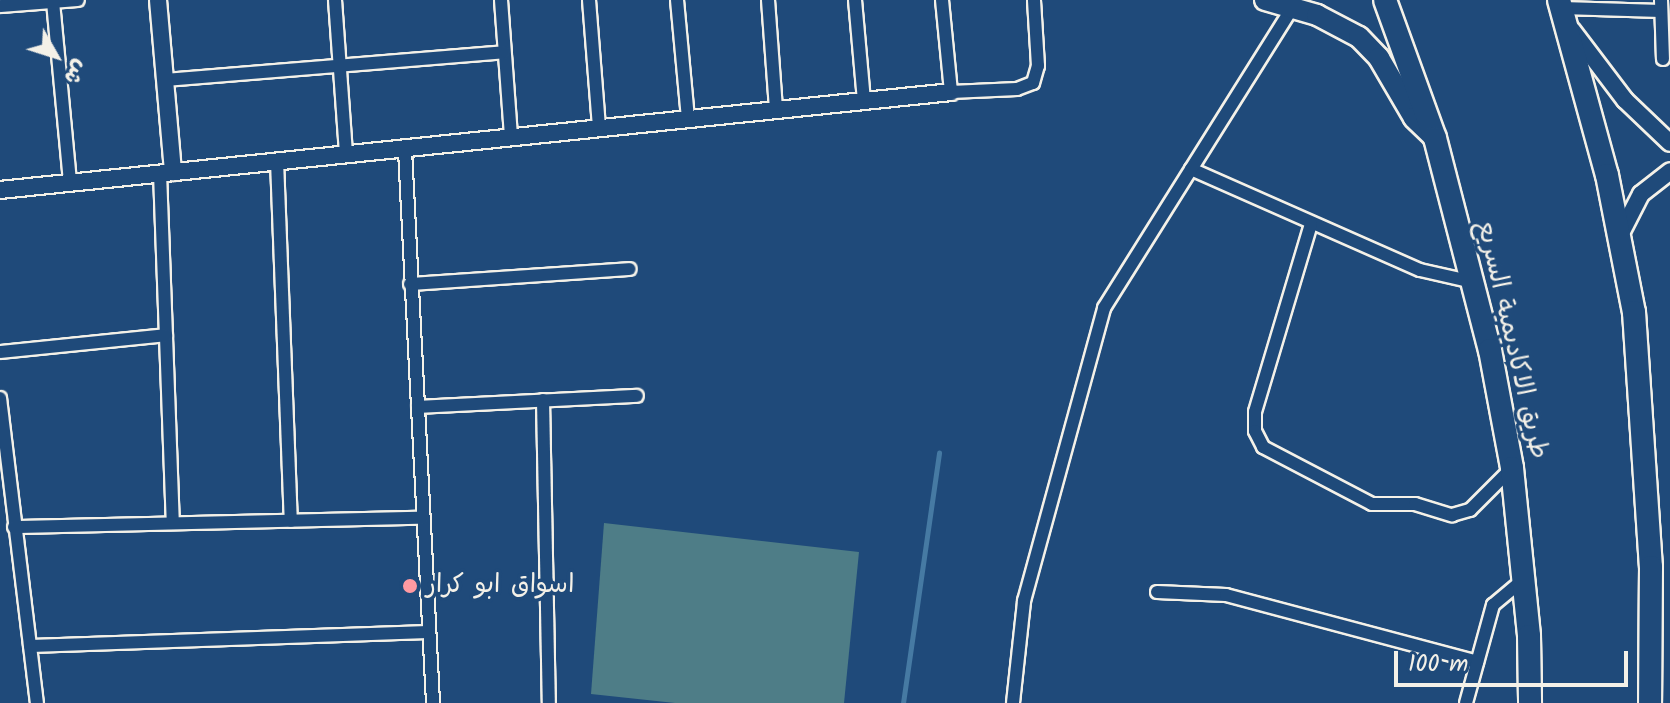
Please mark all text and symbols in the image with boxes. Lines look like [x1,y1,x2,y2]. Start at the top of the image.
north arrow [16,16,96,96]
text: ش [54,51,96,92]
street label: طريق الاكاديمية السريع [1468,218,1554,462]
place label: اسواق ابو كرار [426,570,574,602]
marker: اسواق ابو كرار [401,577,419,595]
scale bar [1398,635,1632,685]
text: 100 m [1408,645,1468,684]

